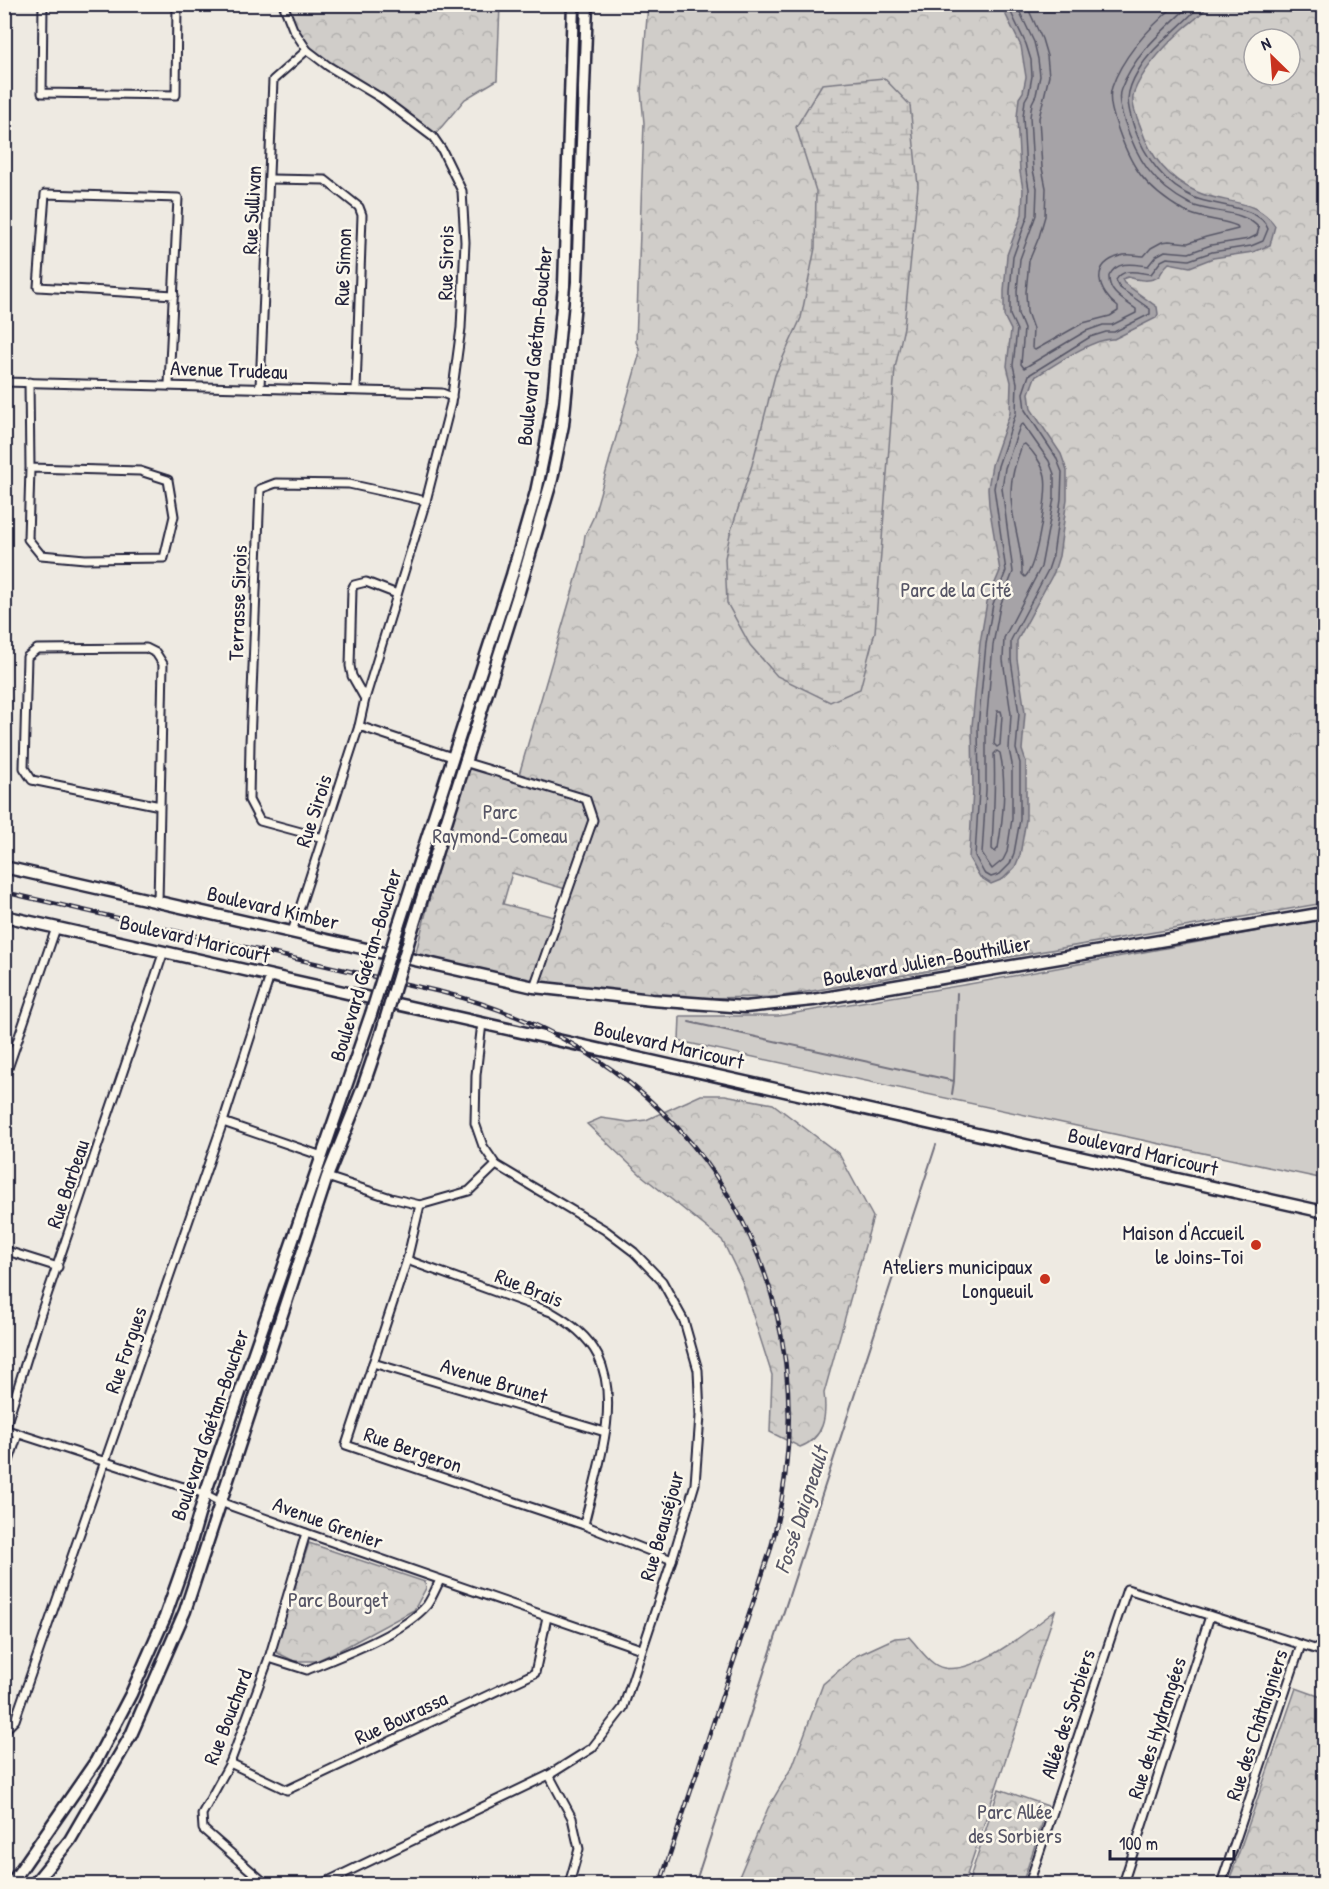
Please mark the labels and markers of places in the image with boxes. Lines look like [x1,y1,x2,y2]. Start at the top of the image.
place label: Maison d'Accueil le Joins-Toi [1122,1218,1244,1271]
marker: Maison d'Accueil le Joins-Toi [1249,1238,1263,1252]
place label: Ateliers municipaux Longueuil [883,1252,1033,1305]
marker: Ateliers municipaux Longueuil [1038,1272,1052,1286]

